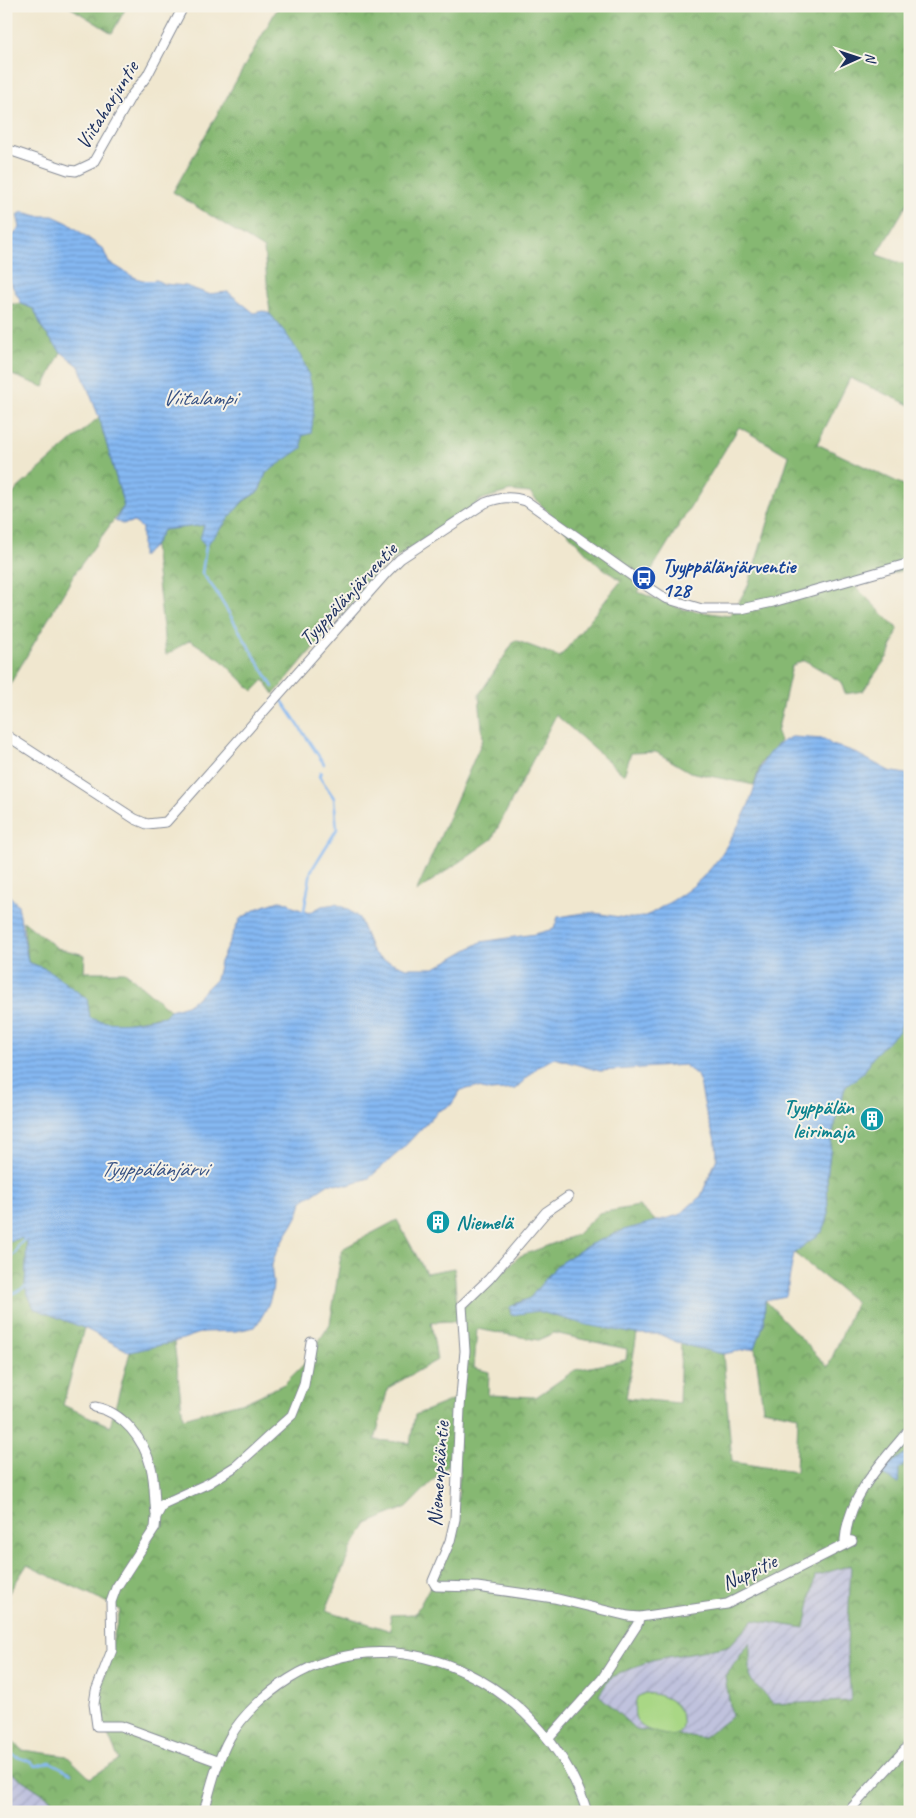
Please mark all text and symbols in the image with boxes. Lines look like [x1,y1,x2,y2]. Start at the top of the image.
north arrow [834,32,884,82]
text: N [862,53,879,64]
street label: Viitaharjuntie [70,54,145,154]
water label: Viitalampi [162,384,241,412]
street label: Tyyppälänjärventie [293,536,403,651]
place label: Tyyppälänjärventie 128 [662,553,797,603]
bus stop icon: Tyyppälänjärventie 128 [631,565,657,591]
place label: Tyyppälän leirimaja [784,1094,855,1144]
building icon: Tyyppälän leirimaja [859,1106,885,1132]
water label: Tyyppälänjärvi [101,1155,213,1183]
building icon: Niemelä [425,1209,451,1235]
place label: Niemelä [456,1209,515,1235]
street label: Niemenpääntie [421,1419,455,1527]
street label: Nuppitie [717,1547,783,1596]

